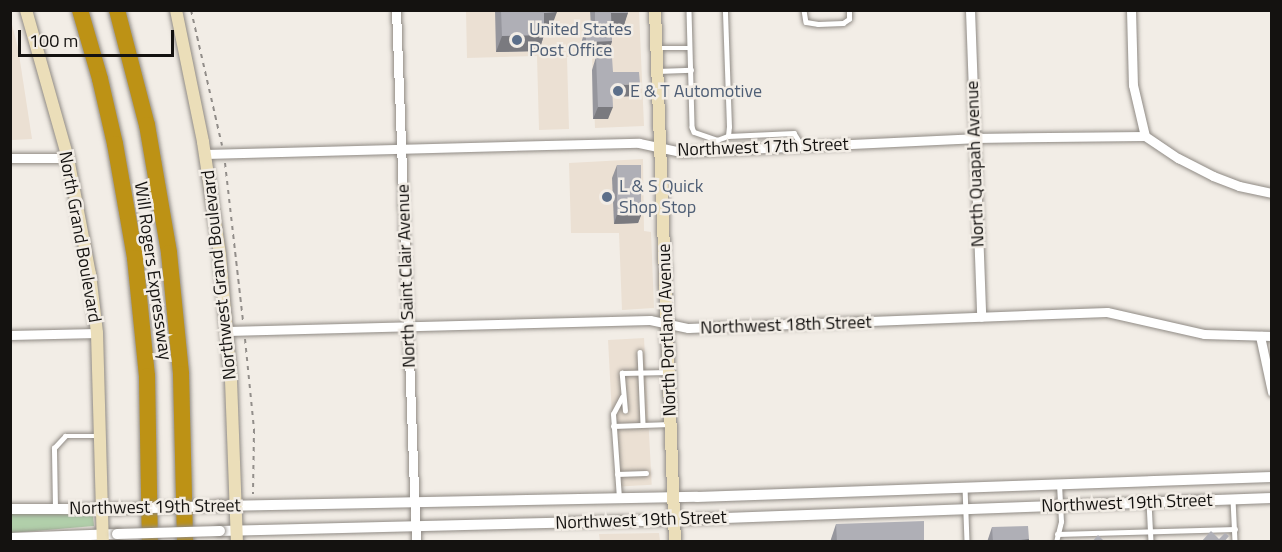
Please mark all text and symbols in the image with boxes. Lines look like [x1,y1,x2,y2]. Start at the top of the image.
scale bar [21,18,177,56]
place label: United States Post Office [529,19,632,62]
text: 100 m [29,27,78,54]
marker: United States Post Office [510,33,524,47]
place label: E & T Automotive [630,80,762,102]
street label: North Quapah Avenue [961,80,989,248]
marker: E & T Automotive [611,84,625,98]
street label: Northwest 17th Street [677,133,849,161]
street label: North Grand Boulevard [54,150,106,324]
street label: Northwest Grand Boulevard [197,169,241,381]
place label: L & S Quick Shop Stop [619,176,703,219]
street label: Will Rogers Expressway [130,180,176,362]
street label: North Saint Clair Avenue [392,184,420,368]
marker: L & S Quick Shop Stop [600,190,614,204]
street label: North Portland Avenue [653,243,681,417]
street label: Northwest 18th Street [700,311,872,339]
street label: Northwest 19th Street [1041,489,1213,517]
street label: Northwest 19th Street [69,495,241,519]
street label: Northwest 19th Street [555,506,727,534]

